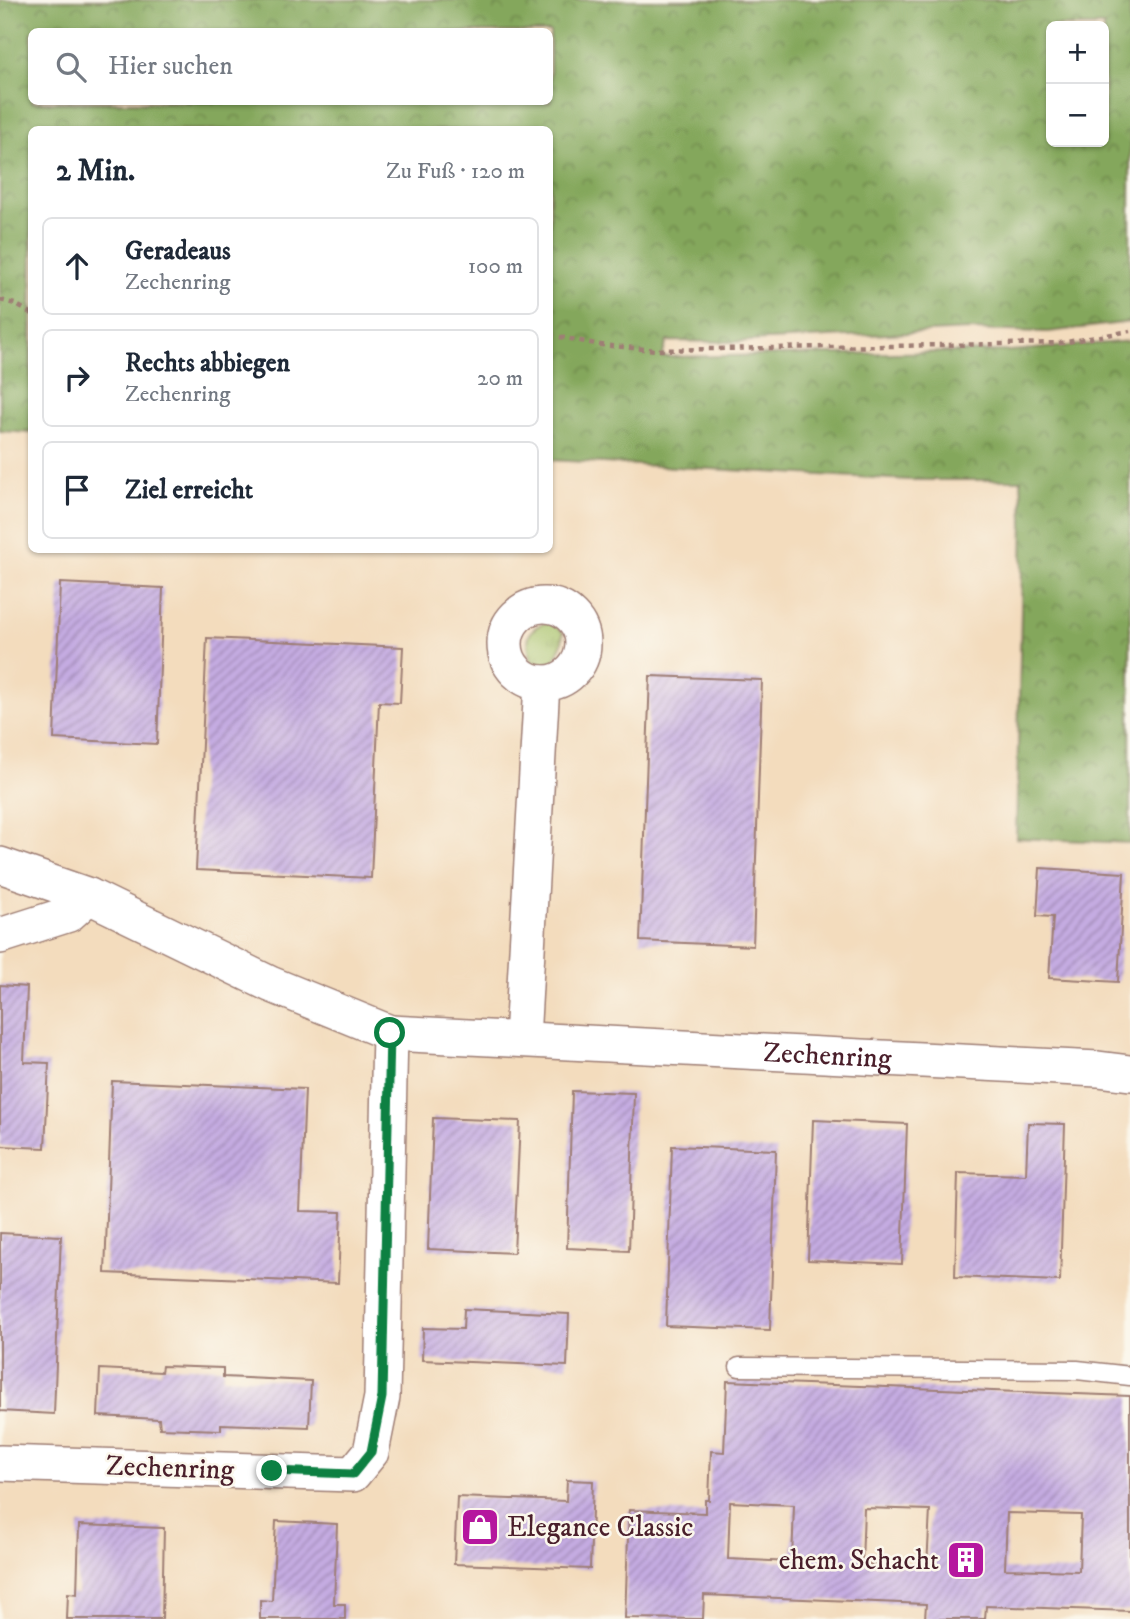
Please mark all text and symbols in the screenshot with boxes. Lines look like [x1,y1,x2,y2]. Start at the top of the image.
map controls [1046,21,1109,147]
button: + [1046,21,1109,84]
search box [28,28,553,105]
icon: search [52,48,90,86]
text: Hier suchen [108,50,233,83]
button: − [1046,84,1109,147]
text: 2 Min. [56,153,135,190]
text: Zu Fuß · 120 m [386,157,525,186]
text: Geradeaus [125,235,231,268]
icon: ahead [58,247,96,285]
text: 100 m [468,252,523,281]
text: Zechenring [125,268,230,297]
text: Rechts abbiegen [125,347,290,380]
icon: right [58,359,96,397]
text: 20 m [477,364,523,393]
text: Zechenring [125,380,230,409]
icon: arrive [58,471,96,509]
text: Ziel erreicht [125,474,253,507]
route start [374,1017,405,1048]
street label: Zechenring [762,1035,893,1076]
street label: Zechenring [105,1448,235,1488]
route end [256,1455,287,1486]
shop icon: Elegance Classic [459,1506,501,1548]
place label: Elegance Classic [507,1510,693,1545]
building icon: ehem. Schacht [945,1539,987,1581]
place label: ehem. Schacht [779,1543,939,1578]

